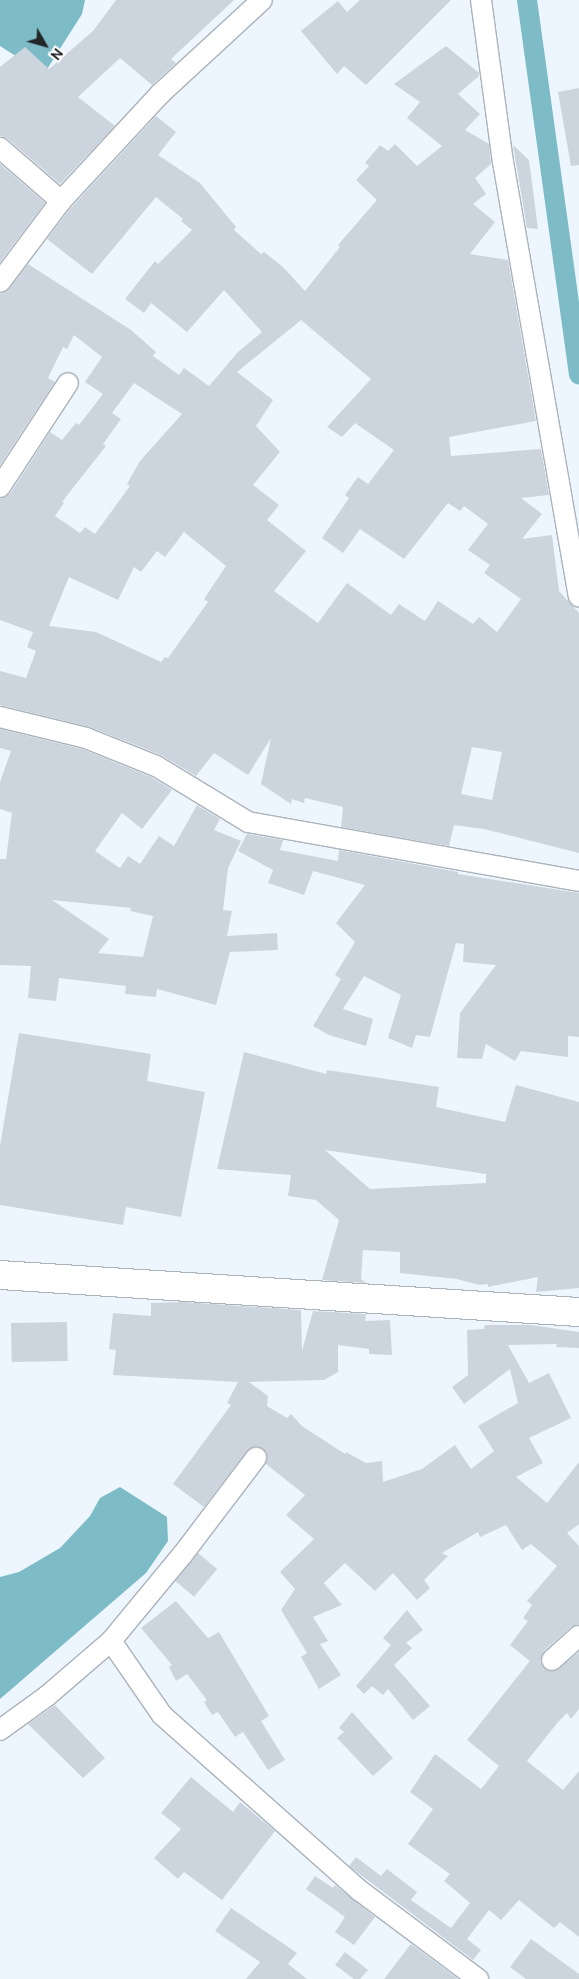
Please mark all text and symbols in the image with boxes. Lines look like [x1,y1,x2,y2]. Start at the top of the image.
north arrow [20,20,70,70]
text: N [47,45,66,63]

